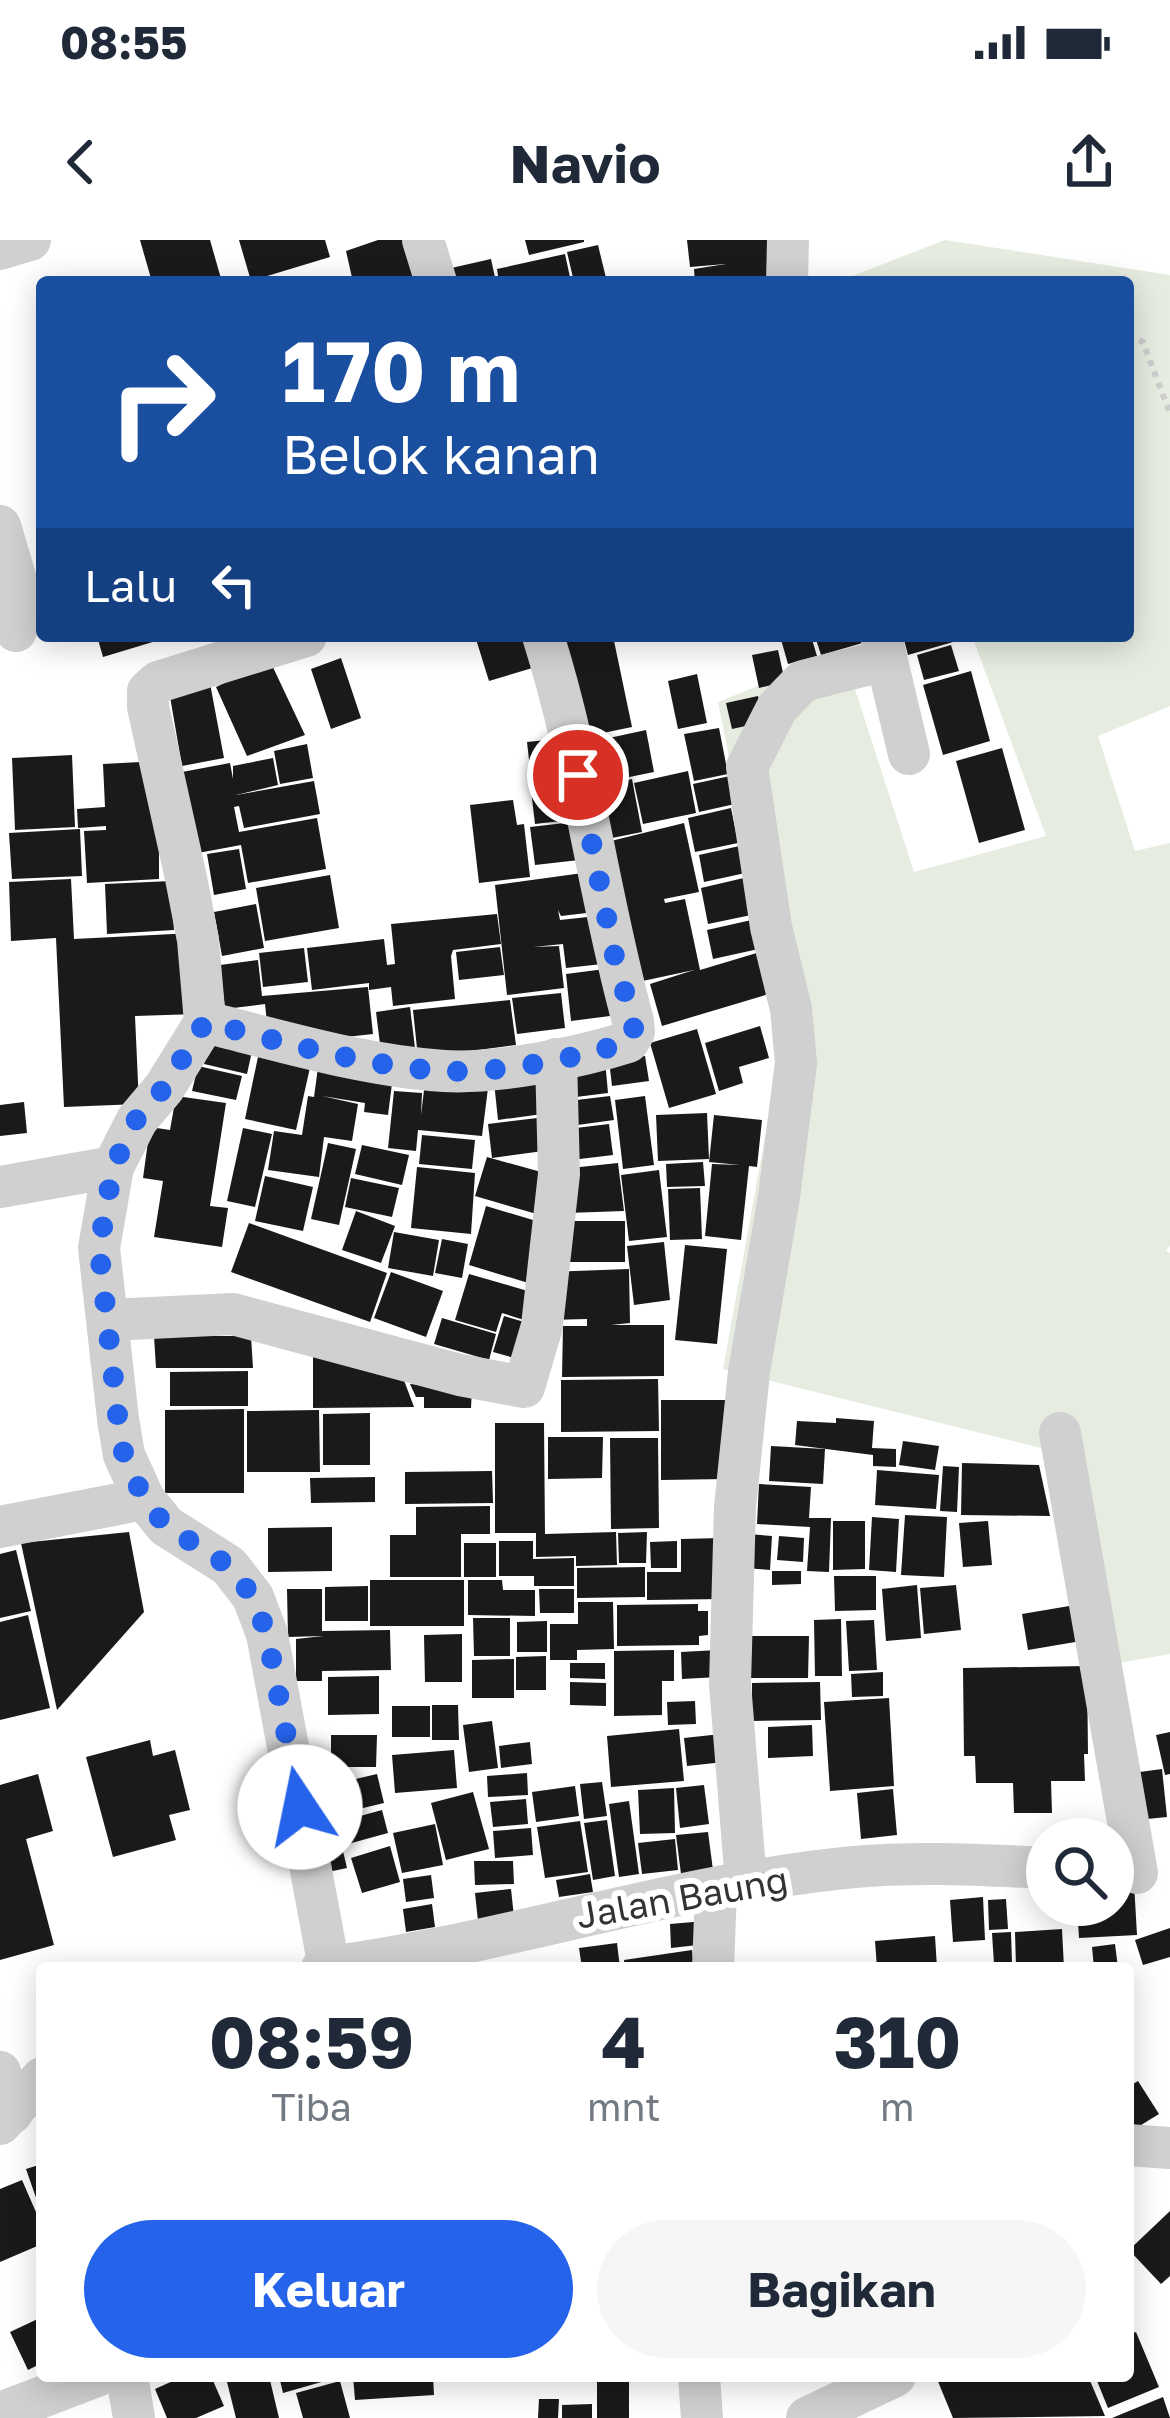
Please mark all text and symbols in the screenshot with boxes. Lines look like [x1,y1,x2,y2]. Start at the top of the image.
text: 08:55 [60,15,187,69]
icon: back [48,129,114,195]
icon: share [1056,129,1122,195]
text: Navio [509,130,661,195]
text: 170 m [282,320,520,420]
icon: right [84,324,240,480]
text: Belok kanan [282,421,600,486]
icon: left [201,552,267,618]
text: Lalu [84,558,177,612]
pin [527,724,629,826]
icon: arrive [545,742,611,808]
position arrow [237,1744,363,1870]
map controls [1026,1818,1134,1926]
button: search [1026,1818,1134,1926]
street label: Jalan Baung [573,1857,791,1937]
text: 08:59 [209,1997,414,2084]
text: 4 [601,1997,646,2084]
text: 310 [833,1997,961,2084]
text: Tiba [271,2083,352,2130]
text: mnt [587,2083,661,2130]
text: m [880,2083,915,2130]
button: Keluar [84,2220,573,2358]
button: Bagikan [597,2220,1086,2358]

